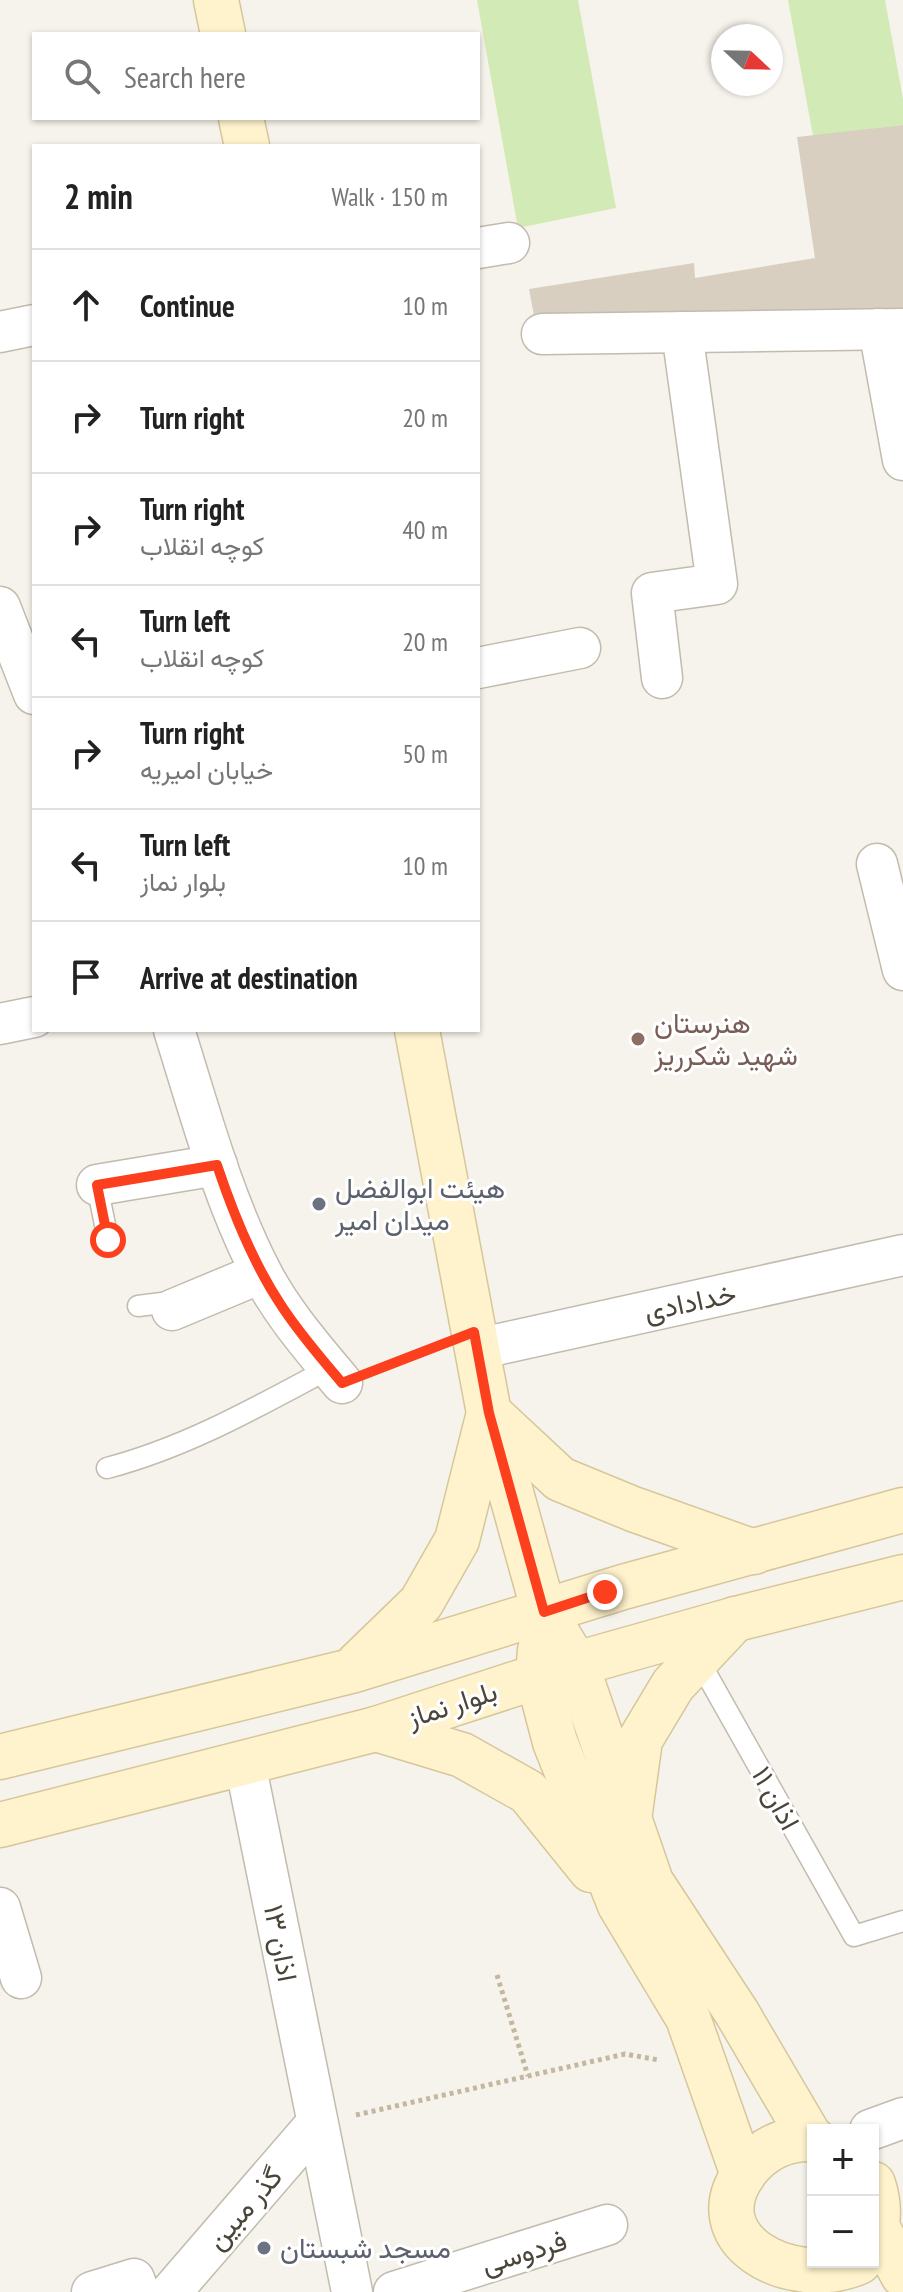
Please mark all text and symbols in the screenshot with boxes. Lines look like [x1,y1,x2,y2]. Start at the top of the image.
north arrow [711,24,783,96]
search box [32,32,480,120]
icon: search [60,54,104,98]
text: Search here [124,57,246,96]
text: 2 min [64,174,133,218]
text: Walk · 150 m [331,180,448,213]
icon: ahead [64,283,108,327]
text: Continue [140,286,235,325]
text: 10 m [402,289,448,322]
icon: right [64,395,108,439]
text: Turn right [140,398,244,437]
text: 20 m [402,401,448,434]
text: Turn right [140,489,244,528]
icon: right [64,507,108,551]
text: 40 m [402,513,448,546]
text: کوچه انقلاب [140,529,264,562]
text: Turn left [140,601,230,640]
icon: left [64,619,108,663]
text: 20 m [402,625,448,658]
text: کوچه انقلاب [140,641,264,674]
text: Turn right [140,713,244,752]
icon: right [64,731,108,775]
text: 50 m [402,737,448,770]
text: خیابان امیریه [140,753,273,786]
text: Turn left [140,825,230,864]
icon: left [64,843,108,887]
text: 10 m [402,849,448,882]
text: بلوار نماز [140,865,226,898]
icon: arrive [64,955,108,999]
text: Arrive at destination [140,958,358,997]
place label: هنرستان شهید شکرریز [653,1004,798,1073]
marker: هنرستان شهید شکرریز [629,1030,647,1048]
place label: هیئت ابوالفضل میدان امیر [334,1169,505,1238]
marker: هیئت ابوالفضل میدان امیر [310,1195,328,1213]
route start [90,1222,126,1258]
street label: خدادادی [640,1274,739,1329]
route end [587,1574,623,1610]
street label: بلوار نماز [401,1672,502,1736]
street label: اذان ۱۱ [744,1759,809,1836]
street label: اذان ۱۳ [256,1901,307,1985]
map controls [807,2124,879,2268]
button: + [807,2124,879,2196]
street label: گذر مبین [197,2158,290,2257]
button: − [807,2196,879,2268]
street label: فردوسی [477,2221,571,2282]
place label: مسجد شبستان [280,2229,451,2266]
marker: مسجد شبستان [255,2239,273,2257]

